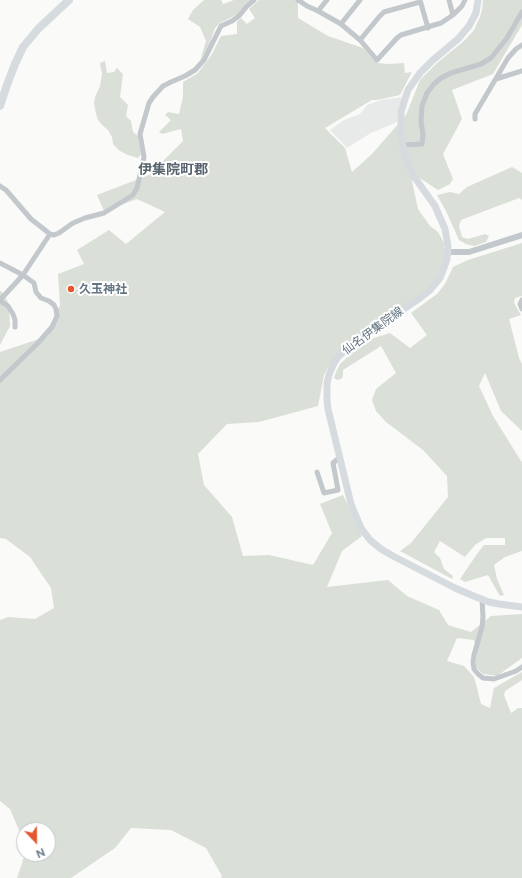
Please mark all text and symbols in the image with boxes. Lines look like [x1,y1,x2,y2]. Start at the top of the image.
district label: 伊集院町郡 [138,162,208,178]
place label: 久玉神社 [79,282,127,296]
marker: 久玉神社 [66,284,76,294]
street label: 仙名伊集院線 [340,304,406,358]
north arrow [16,822,56,862]
text: N [34,845,47,860]

